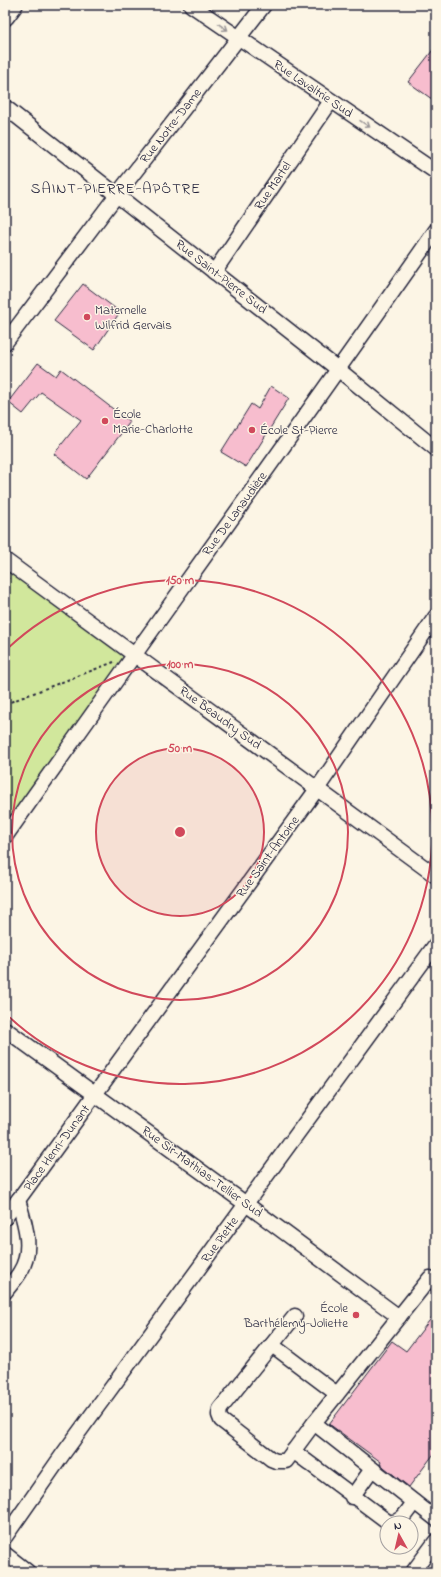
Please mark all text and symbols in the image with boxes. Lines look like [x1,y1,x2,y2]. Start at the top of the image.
one-way arrow [217,23,228,31]
street label: Rue Lavaltrie Sud [269,55,357,123]
street label: Rue Notre-Dame [136,84,207,168]
one-way arrow [359,120,370,128]
street label: Rue Martel [250,158,296,214]
district label: SAINT-PIERRE-APÔTRE [31,178,201,200]
street label: Rue Saint-Pierre Sud [171,235,272,319]
place label: Maternelle Wilfrid Gervais [95,301,172,335]
marker: Maternelle Wilfrid Gervais [82,312,92,322]
place label: École Marie-Charlotte [113,405,193,439]
marker: École Marie-Charlotte [100,416,110,426]
place label: École St-Pierre [260,421,338,440]
marker: École St-Pierre [247,425,257,435]
street label: Rue De Lanaudière [198,468,272,560]
text: 150 m [166,572,195,590]
text: 100 m [167,656,194,674]
street label: Rue Beaudry Sud [174,682,266,756]
text: 50 m [168,740,193,758]
street label: Rue Saint-Antoine [232,812,304,902]
centre of rings [173,825,187,839]
street label: Place Henri-Dunant [19,1100,95,1195]
street label: Rue Sir-Mathias-Tellier Sud [137,1121,267,1223]
street label: Rue Piette [197,1213,243,1267]
place label: École Barthélemy-Joliette [243,1299,348,1334]
marker: École Barthélemy-Joliette [351,1310,361,1320]
north arrow [379,1515,419,1555]
text: N [393,1518,403,1535]

